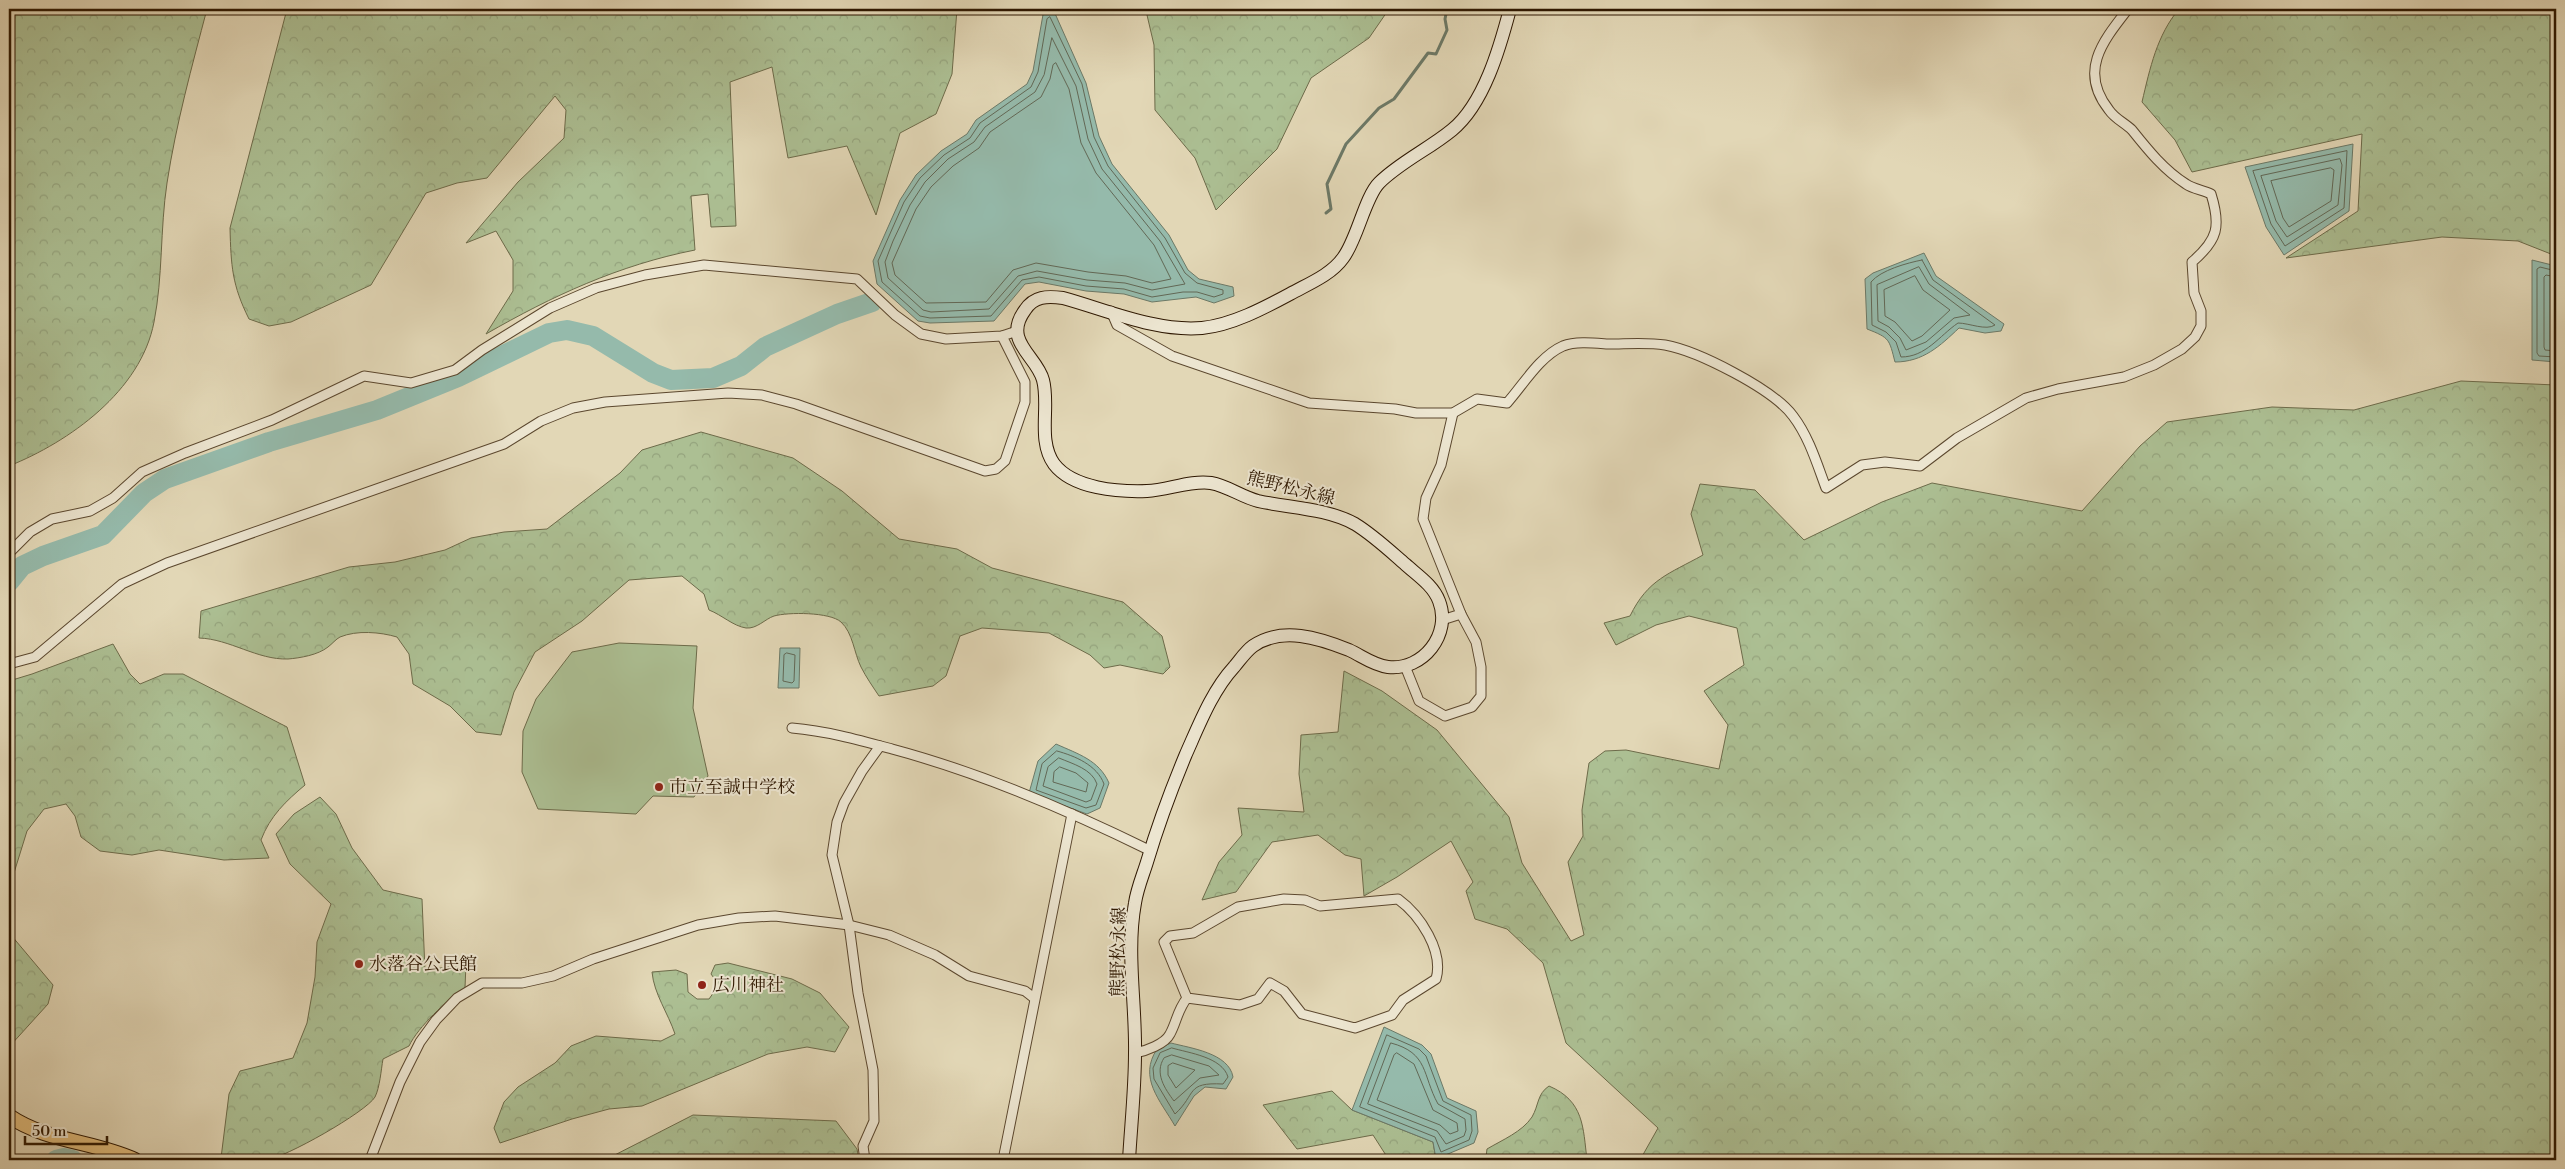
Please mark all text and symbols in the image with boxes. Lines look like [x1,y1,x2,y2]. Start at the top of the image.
street label: 熊野松永線 [1244,466,1337,511]
place label: 市立至誠中学校 [669,776,795,799]
marker: 市立至誠中学校 [653,781,665,793]
street label: 熊野松永線 [1106,907,1131,997]
place label: 水落谷公民館 [369,953,477,976]
marker: 水落谷公民館 [353,958,365,970]
place label: 広川神社 [712,974,784,997]
marker: 広川神社 [696,979,708,991]
scale bar [25,1114,108,1146]
text: 50 m [32,1122,66,1141]

